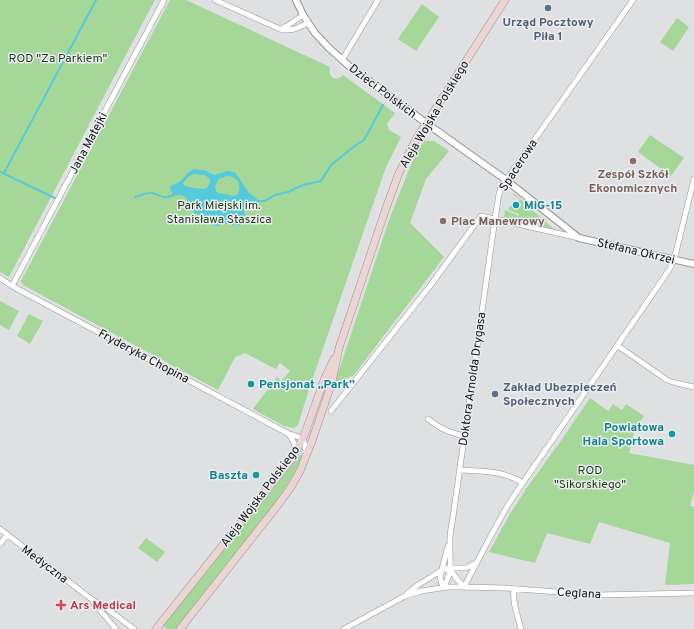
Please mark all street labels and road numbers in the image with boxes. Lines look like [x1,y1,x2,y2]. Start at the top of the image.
street label: Aleja Wojska Polskiego [396,58,473,171]
street label: Dzieci Polskich [345,61,420,123]
street label: Jana Matejki [66,110,112,177]
street label: Spacerowa [496,136,542,195]
street label: Stefana Okrzei [595,235,676,269]
street label: Doktora Arnolda Drygasa [456,311,490,447]
street label: Fryderyka Chopina [95,326,192,388]
street label: Aleja Wojska Polskiego [218,443,304,550]
street label: Medyczna [18,542,71,588]
street label: Ceglana [557,585,601,603]

